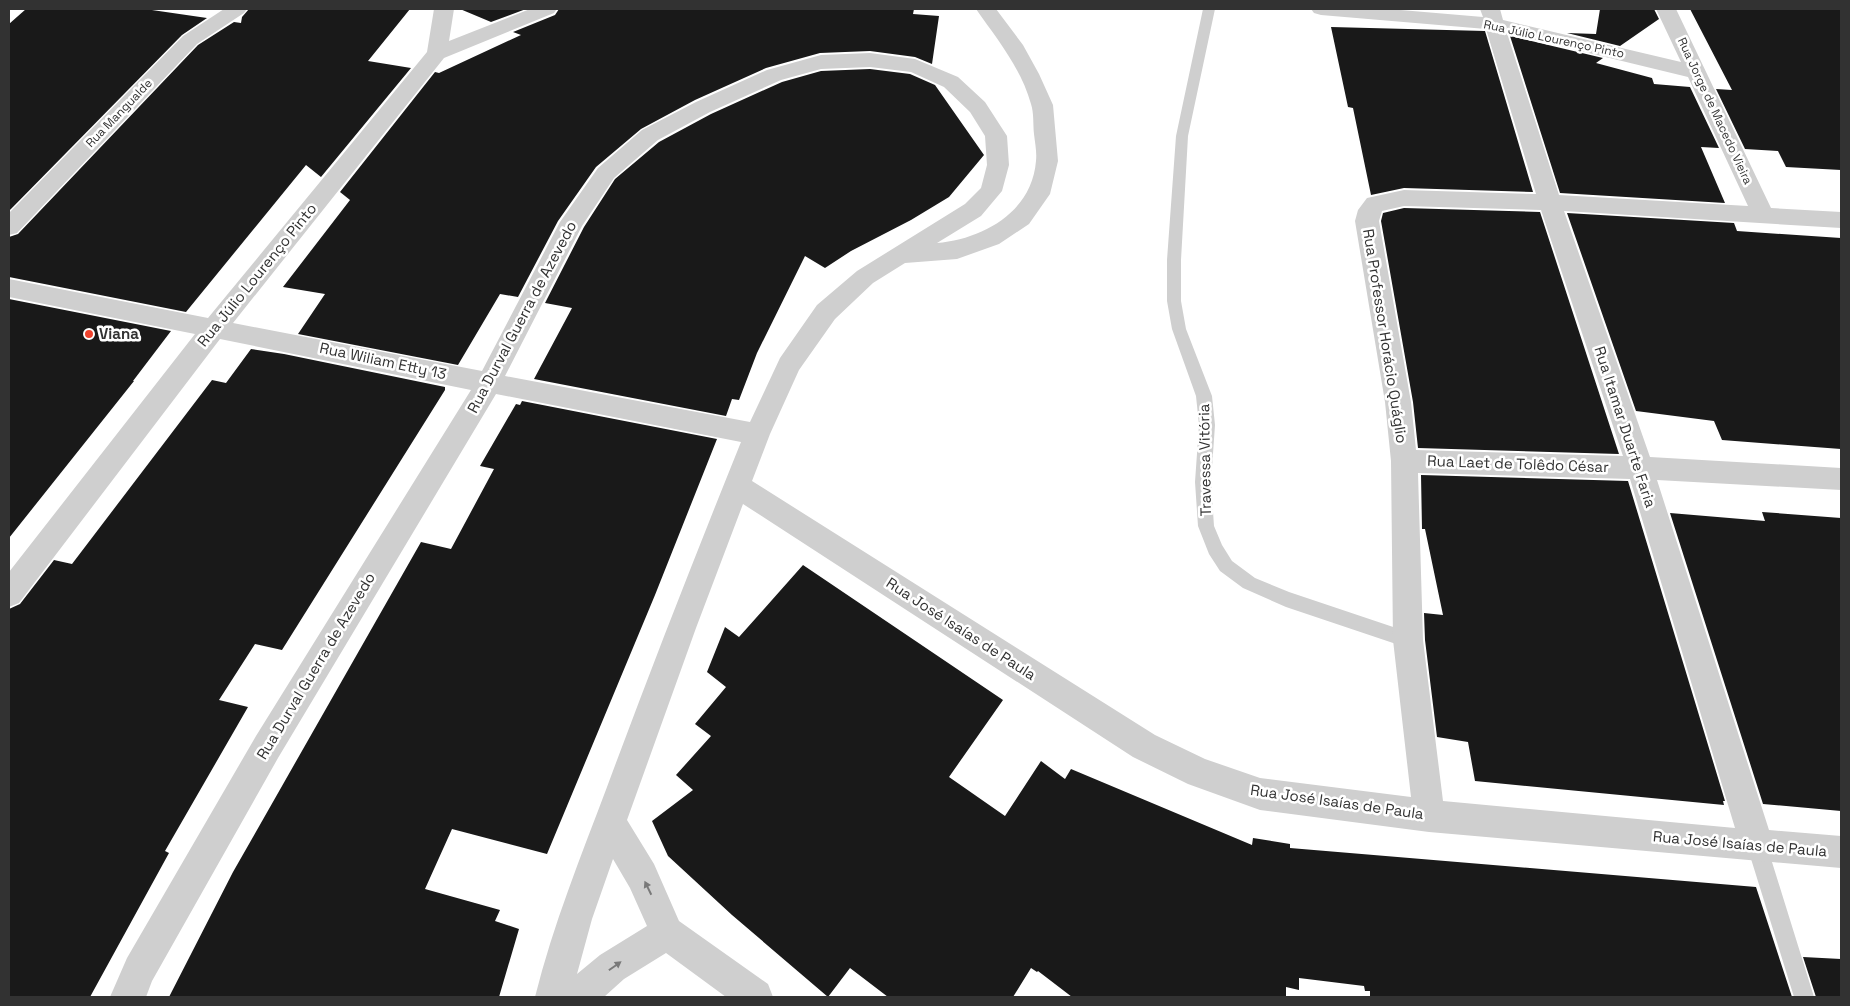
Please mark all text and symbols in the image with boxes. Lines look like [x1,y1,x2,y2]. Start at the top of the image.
street label: Rua Júlio Lourenço Pinto [1482,16,1626,62]
street label: Rua Jorge de Macedo Vieira [1674,35,1756,187]
street label: Rua Mangualde [82,75,156,151]
street label: Rua Júlio Lourenço Pinto [193,199,320,350]
street label: Rua Durval Guerra de Azevedo [463,217,580,416]
street label: Rua Professor Horácio Quáglio [1359,227,1412,444]
place label: Viana [99,324,139,343]
marker: Viana [83,328,95,340]
street label: Rua Wiliam Etty 13 [318,338,448,383]
street label: Rua Itamar Duarte Faria [1590,344,1661,510]
street label: Travessa Vitória [1194,403,1215,517]
street label: Rua Laet de Tolêdo César [1427,451,1609,476]
street label: Rua Durval Guerra de Azevedo [252,569,379,763]
street label: Rua José Isaías de Paula [883,573,1040,684]
street label: Rua José Isaías de Paula [1249,780,1425,823]
street label: Rua José Isaías de Paula [1652,826,1828,861]
one-way arrow [644,881,652,895]
one-way arrow [608,961,621,971]

